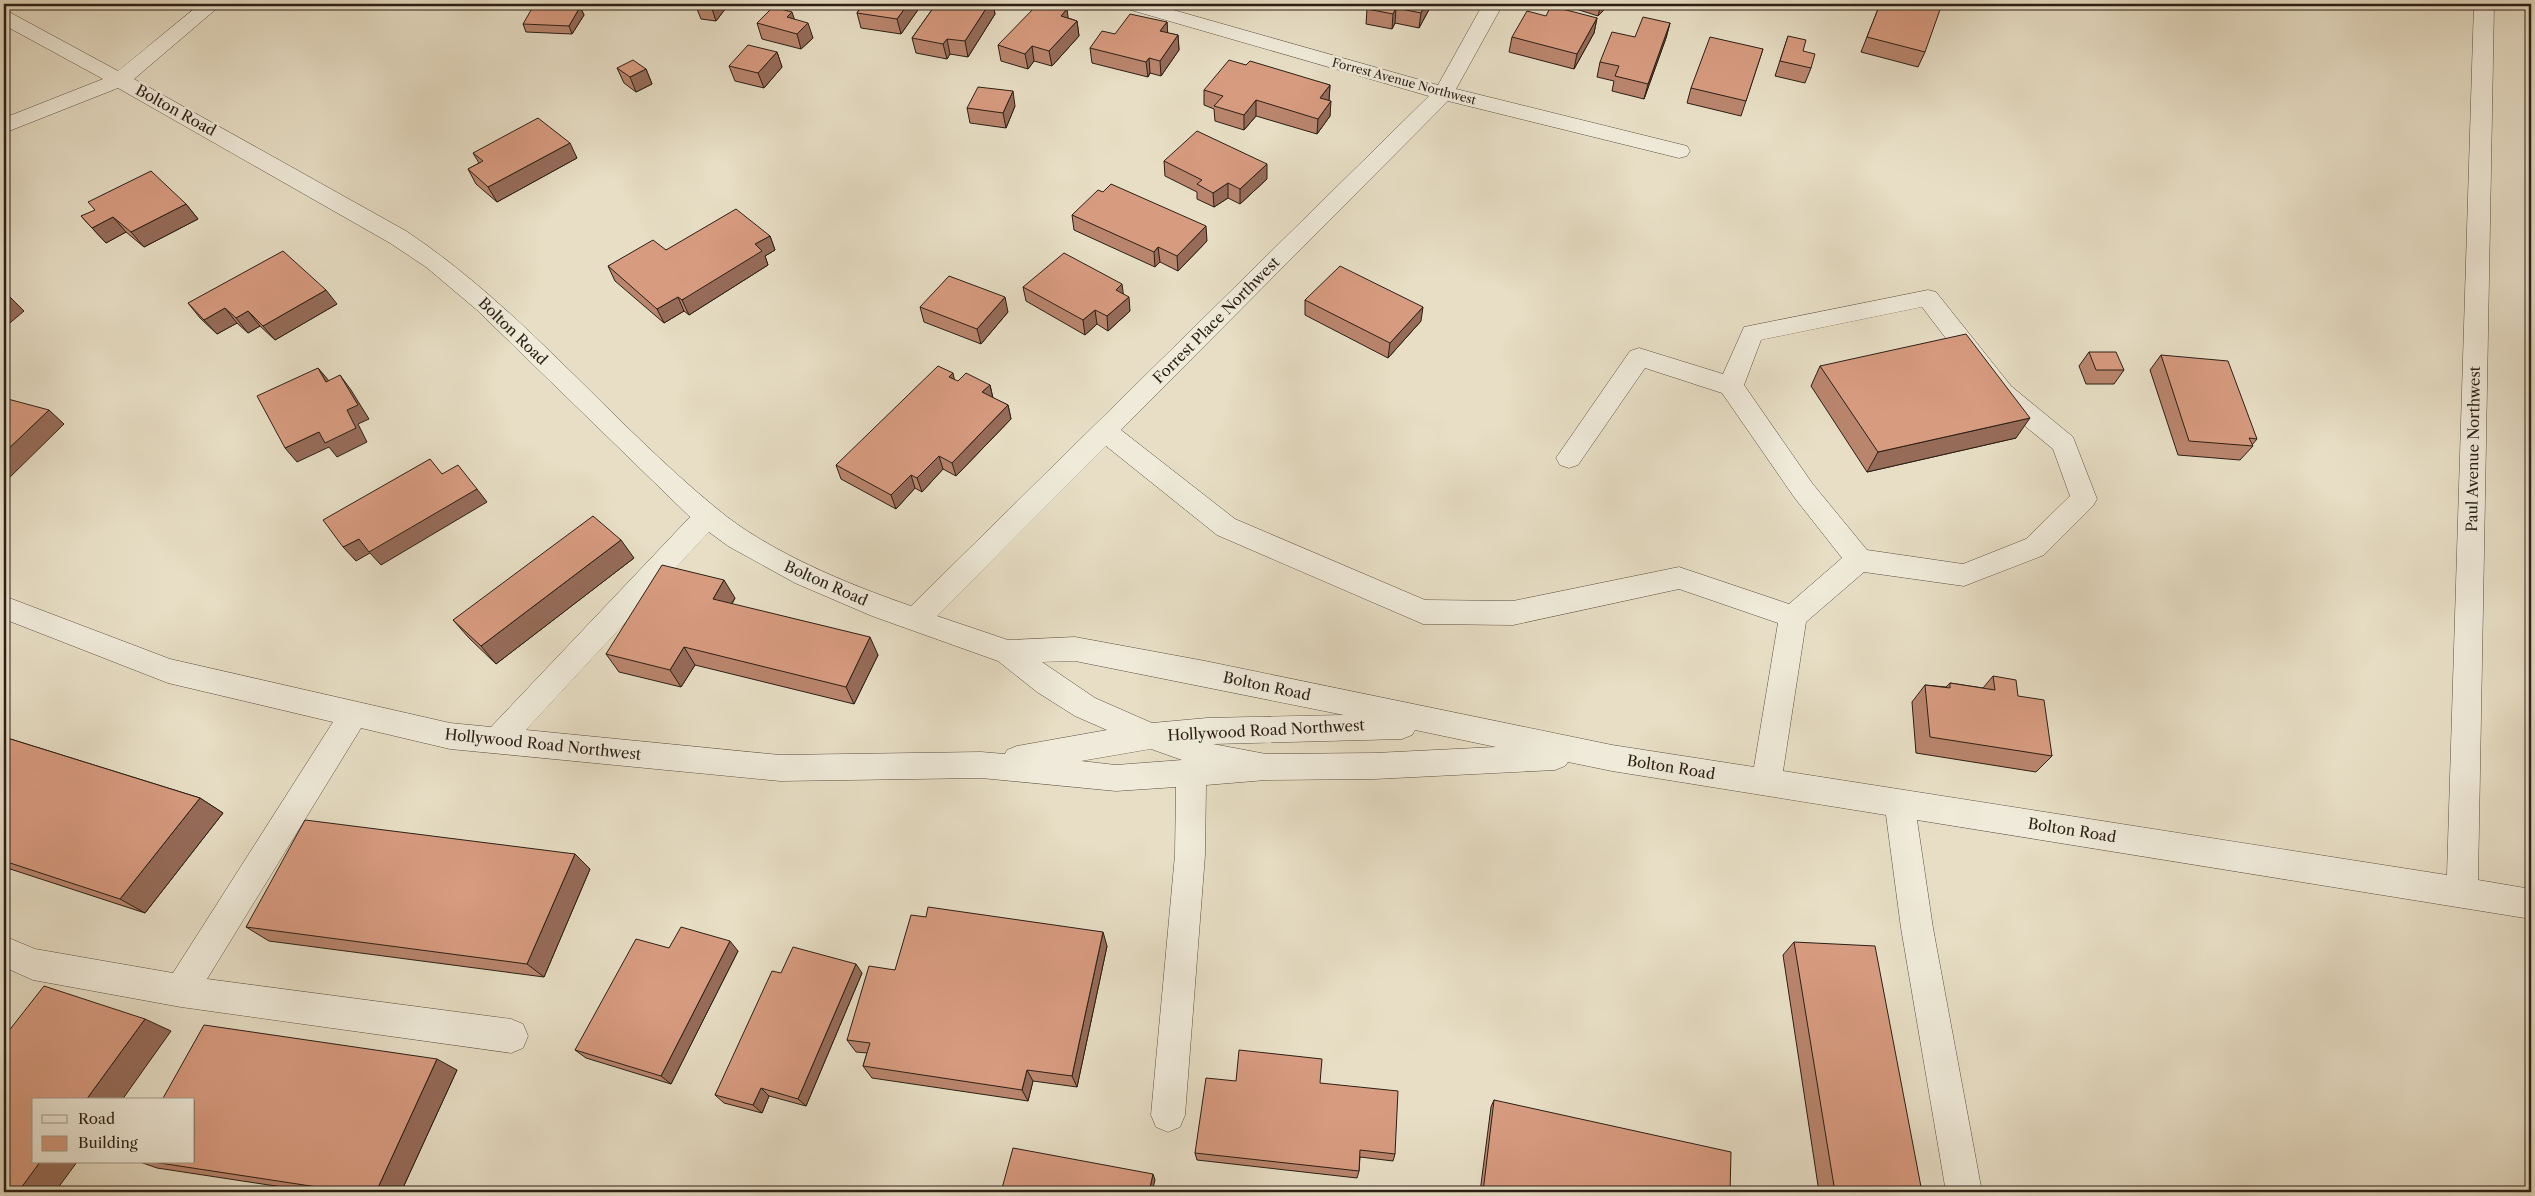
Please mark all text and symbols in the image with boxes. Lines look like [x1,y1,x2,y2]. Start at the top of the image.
street label: Forrest Avenue Northwest [1330,55,1478,108]
street label: Bolton Road [132,80,220,140]
street label: Forrest Place Northwest [1149,252,1284,387]
street label: Bolton Road [474,293,552,369]
street label: Paul Avenue Northwest [2462,365,2484,532]
street label: Bolton Road [781,556,871,610]
street label: Bolton Road [1221,667,1313,705]
street label: Hollywood Road Northwest [1167,715,1366,745]
street label: Hollywood Road Northwest [444,724,643,764]
street label: Bolton Road [1626,751,1716,783]
street label: Bolton Road [2027,814,2117,846]
legend [32,1098,195,1164]
text: Road [78,1109,115,1128]
text: Building [78,1133,138,1152]

